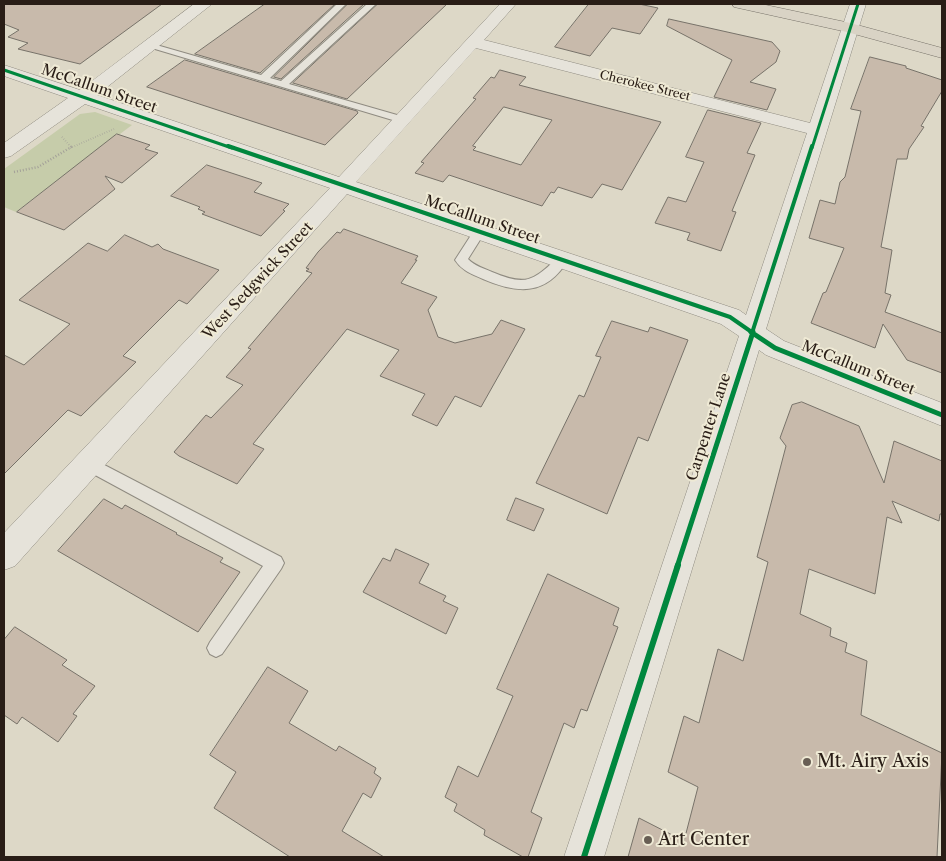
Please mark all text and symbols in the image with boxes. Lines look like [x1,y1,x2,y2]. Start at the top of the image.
street label: McCallum Street [39,61,159,117]
street label: Cherokee Street [598,68,692,104]
street label: McCallum Street [422,192,542,248]
street label: West Sedgwick Street [199,219,317,343]
street label: McCallum Street [799,337,917,399]
street label: Carpenter Lane [683,371,735,483]
place label: Mt. Airy Axis [817,751,929,773]
marker: Mt. Airy Axis [801,756,813,768]
place label: Art Center [658,829,749,851]
marker: Art Center [642,834,654,846]

